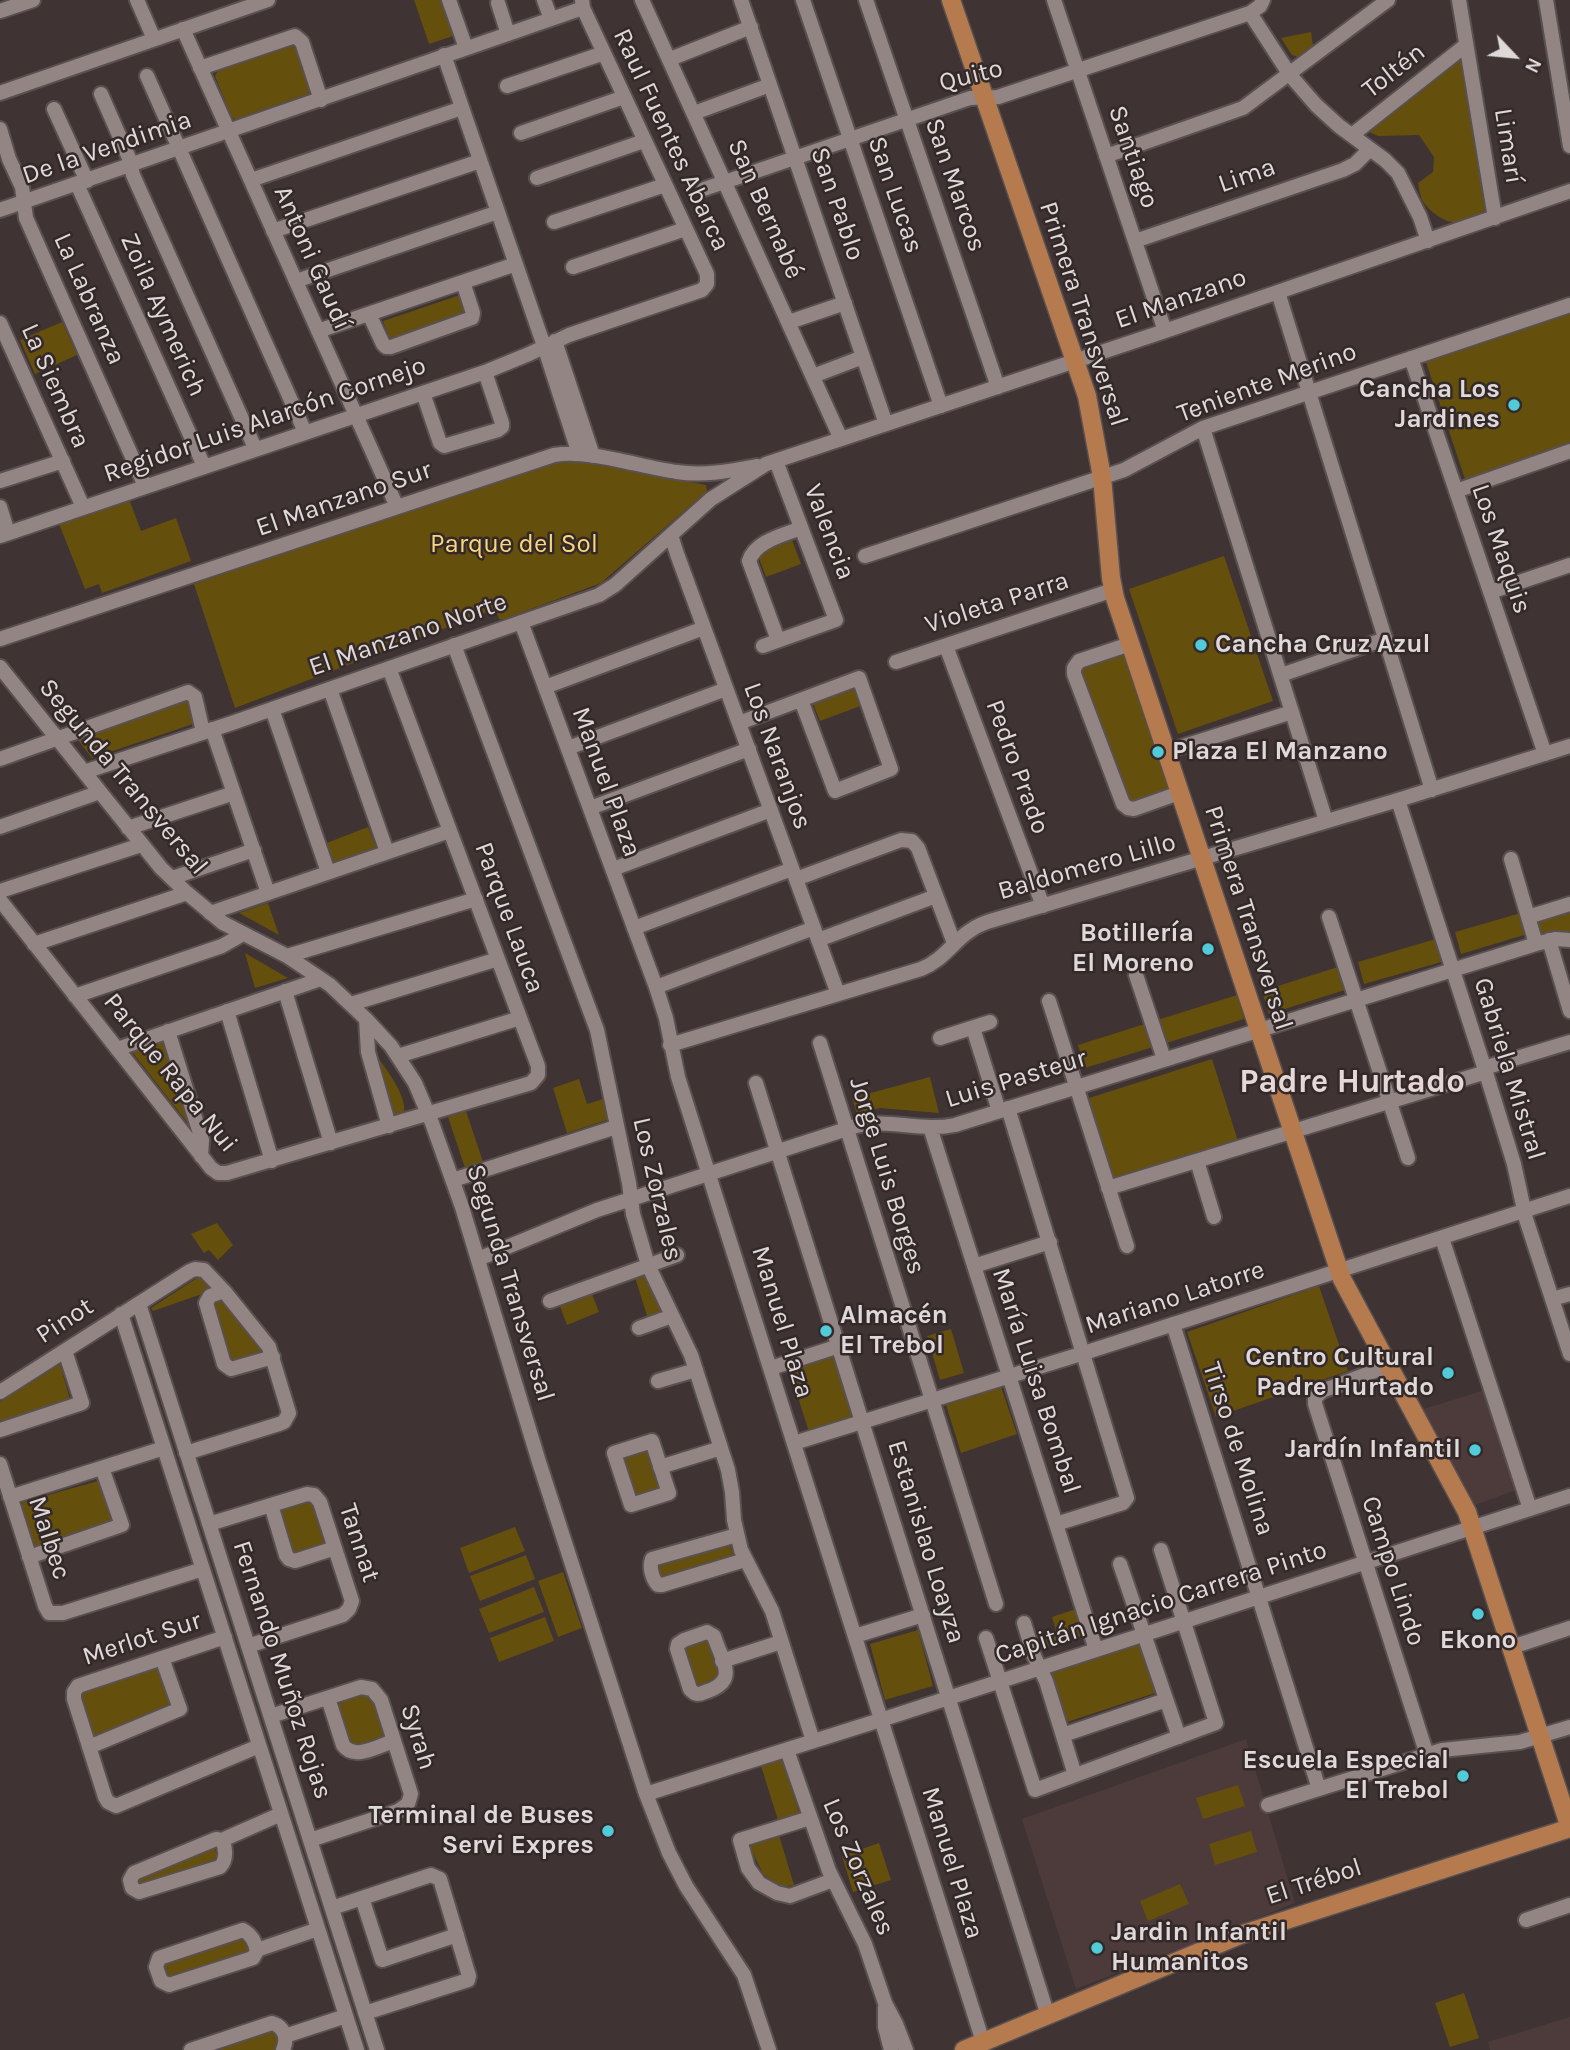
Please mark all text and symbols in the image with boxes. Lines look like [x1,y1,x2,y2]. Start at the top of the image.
north arrow [1479,21,1549,91]
street label: Raul Fuentes Abarca [606,24,736,256]
street label: Toltén [1356,37,1432,105]
street label: Quito [936,53,1006,99]
text: N [1520,54,1546,76]
street label: Santiago [1101,102,1165,212]
street label: De la Vendimia [18,104,196,192]
street label: Limarí [1487,106,1529,186]
street label: San Marcos [918,114,992,256]
street label: San Lucas [861,133,929,257]
street label: San Bernabé [720,134,810,284]
street label: San Pablo [803,143,871,265]
street label: Lima [1214,152,1280,200]
street label: Antoni Gaudí [266,181,358,335]
street label: Primera Transversal [1032,198,1134,430]
street label: La Labranza [46,228,132,370]
street label: Zoila Aymerich [113,229,213,401]
street label: El Manzano [1111,262,1251,336]
street label: La Siembra [14,319,96,453]
street label: Teniente Merino [1173,336,1361,430]
street label: Regidor Luis Alarcón Cornejo [100,350,430,490]
place label: Cancha Los Jardines [1359,374,1500,436]
marker: Cancha Los Jardines [1506,397,1522,413]
street label: El Manzano Sur [252,454,436,544]
street label: Valencia [797,480,861,584]
street label: Los Maquis [1464,480,1538,618]
park label: Parque del Sol [430,529,598,561]
street label: Violeta Parra [921,565,1073,641]
street label: El Manzano Norte [305,586,511,684]
place label: Cancha Cruz Azul [1215,629,1430,661]
marker: Cancha Cruz Azul [1193,637,1209,653]
street label: Segunda Transversal [32,673,214,881]
street label: Los Naranjos [736,678,818,834]
street label: Pedro Prado [978,696,1056,838]
street label: Manuel Plaza [564,703,648,861]
place label: Plaza El Manzano [1172,736,1388,768]
marker: Plaza El Manzano [1150,744,1166,760]
street label: Primera Transversal [1197,802,1299,1034]
street label: Baldomero Lillo [995,827,1179,907]
street label: Parque Lauca [467,838,551,998]
place label: Botillería El Moreno [1072,918,1194,979]
marker: Botillería El Moreno [1200,941,1216,957]
street label: Gabriela Mistral [1466,974,1552,1164]
street label: Parque Rapa Nui [96,987,244,1159]
street label: Luis Pasteur [942,1043,1090,1115]
district label: Padre Hurtado [1239,1063,1465,1103]
street label: Jorge Luis Borges [842,1074,932,1278]
street label: Los Zorzales [625,1114,689,1264]
street label: Segunda Transversal [459,1161,561,1405]
street label: Manuel Plaza [744,1242,820,1402]
street label: Mariano Latorre [1082,1254,1268,1342]
street label: María Luisa Bombal [985,1264,1087,1498]
street label: Pinot [31,1291,99,1351]
place label: Almacén El Trebol [840,1300,948,1362]
marker: Almacén El Trebol [818,1323,834,1339]
place label: Centro Cultural Padre Hurtado [1245,1342,1434,1404]
street label: Tirso de Molina [1195,1358,1281,1540]
marker: Centro Cultural Padre Hurtado [1440,1365,1456,1381]
place label: Jardín Infantil [1285,1434,1461,1466]
street label: Estanislao Loayza [880,1437,972,1647]
marker: Jardín Infantil [1467,1442,1483,1458]
street label: Malbec [21,1492,77,1584]
street label: Campo Lindo [1354,1492,1432,1650]
street label: Tannat [332,1500,386,1586]
street label: Capitán Ignacio Carrera Pinto [991,1535,1331,1671]
street label: Fernando Muñoz Rojas [226,1537,338,1803]
street label: Merlot Sur [79,1605,205,1673]
marker: Ekono [1470,1606,1486,1622]
place label: Ekono [1440,1625,1516,1657]
street label: Syrah [393,1700,443,1774]
place label: Escuela Especial El Trebol [1242,1745,1449,1806]
marker: Escuela Especial El Trebol [1455,1768,1471,1784]
street label: Manuel Plaza [914,1783,990,1943]
street label: Los Zorzales [815,1794,901,1940]
place label: Terminal de Buses Servi Expres [369,1800,594,1862]
marker: Terminal de Buses Servi Expres [600,1823,616,1839]
street label: El Trébol [1262,1852,1366,1912]
place label: Jardin Infantil Humanitos [1111,1917,1287,1979]
marker: Jardin Infantil Humanitos [1089,1940,1105,1956]

